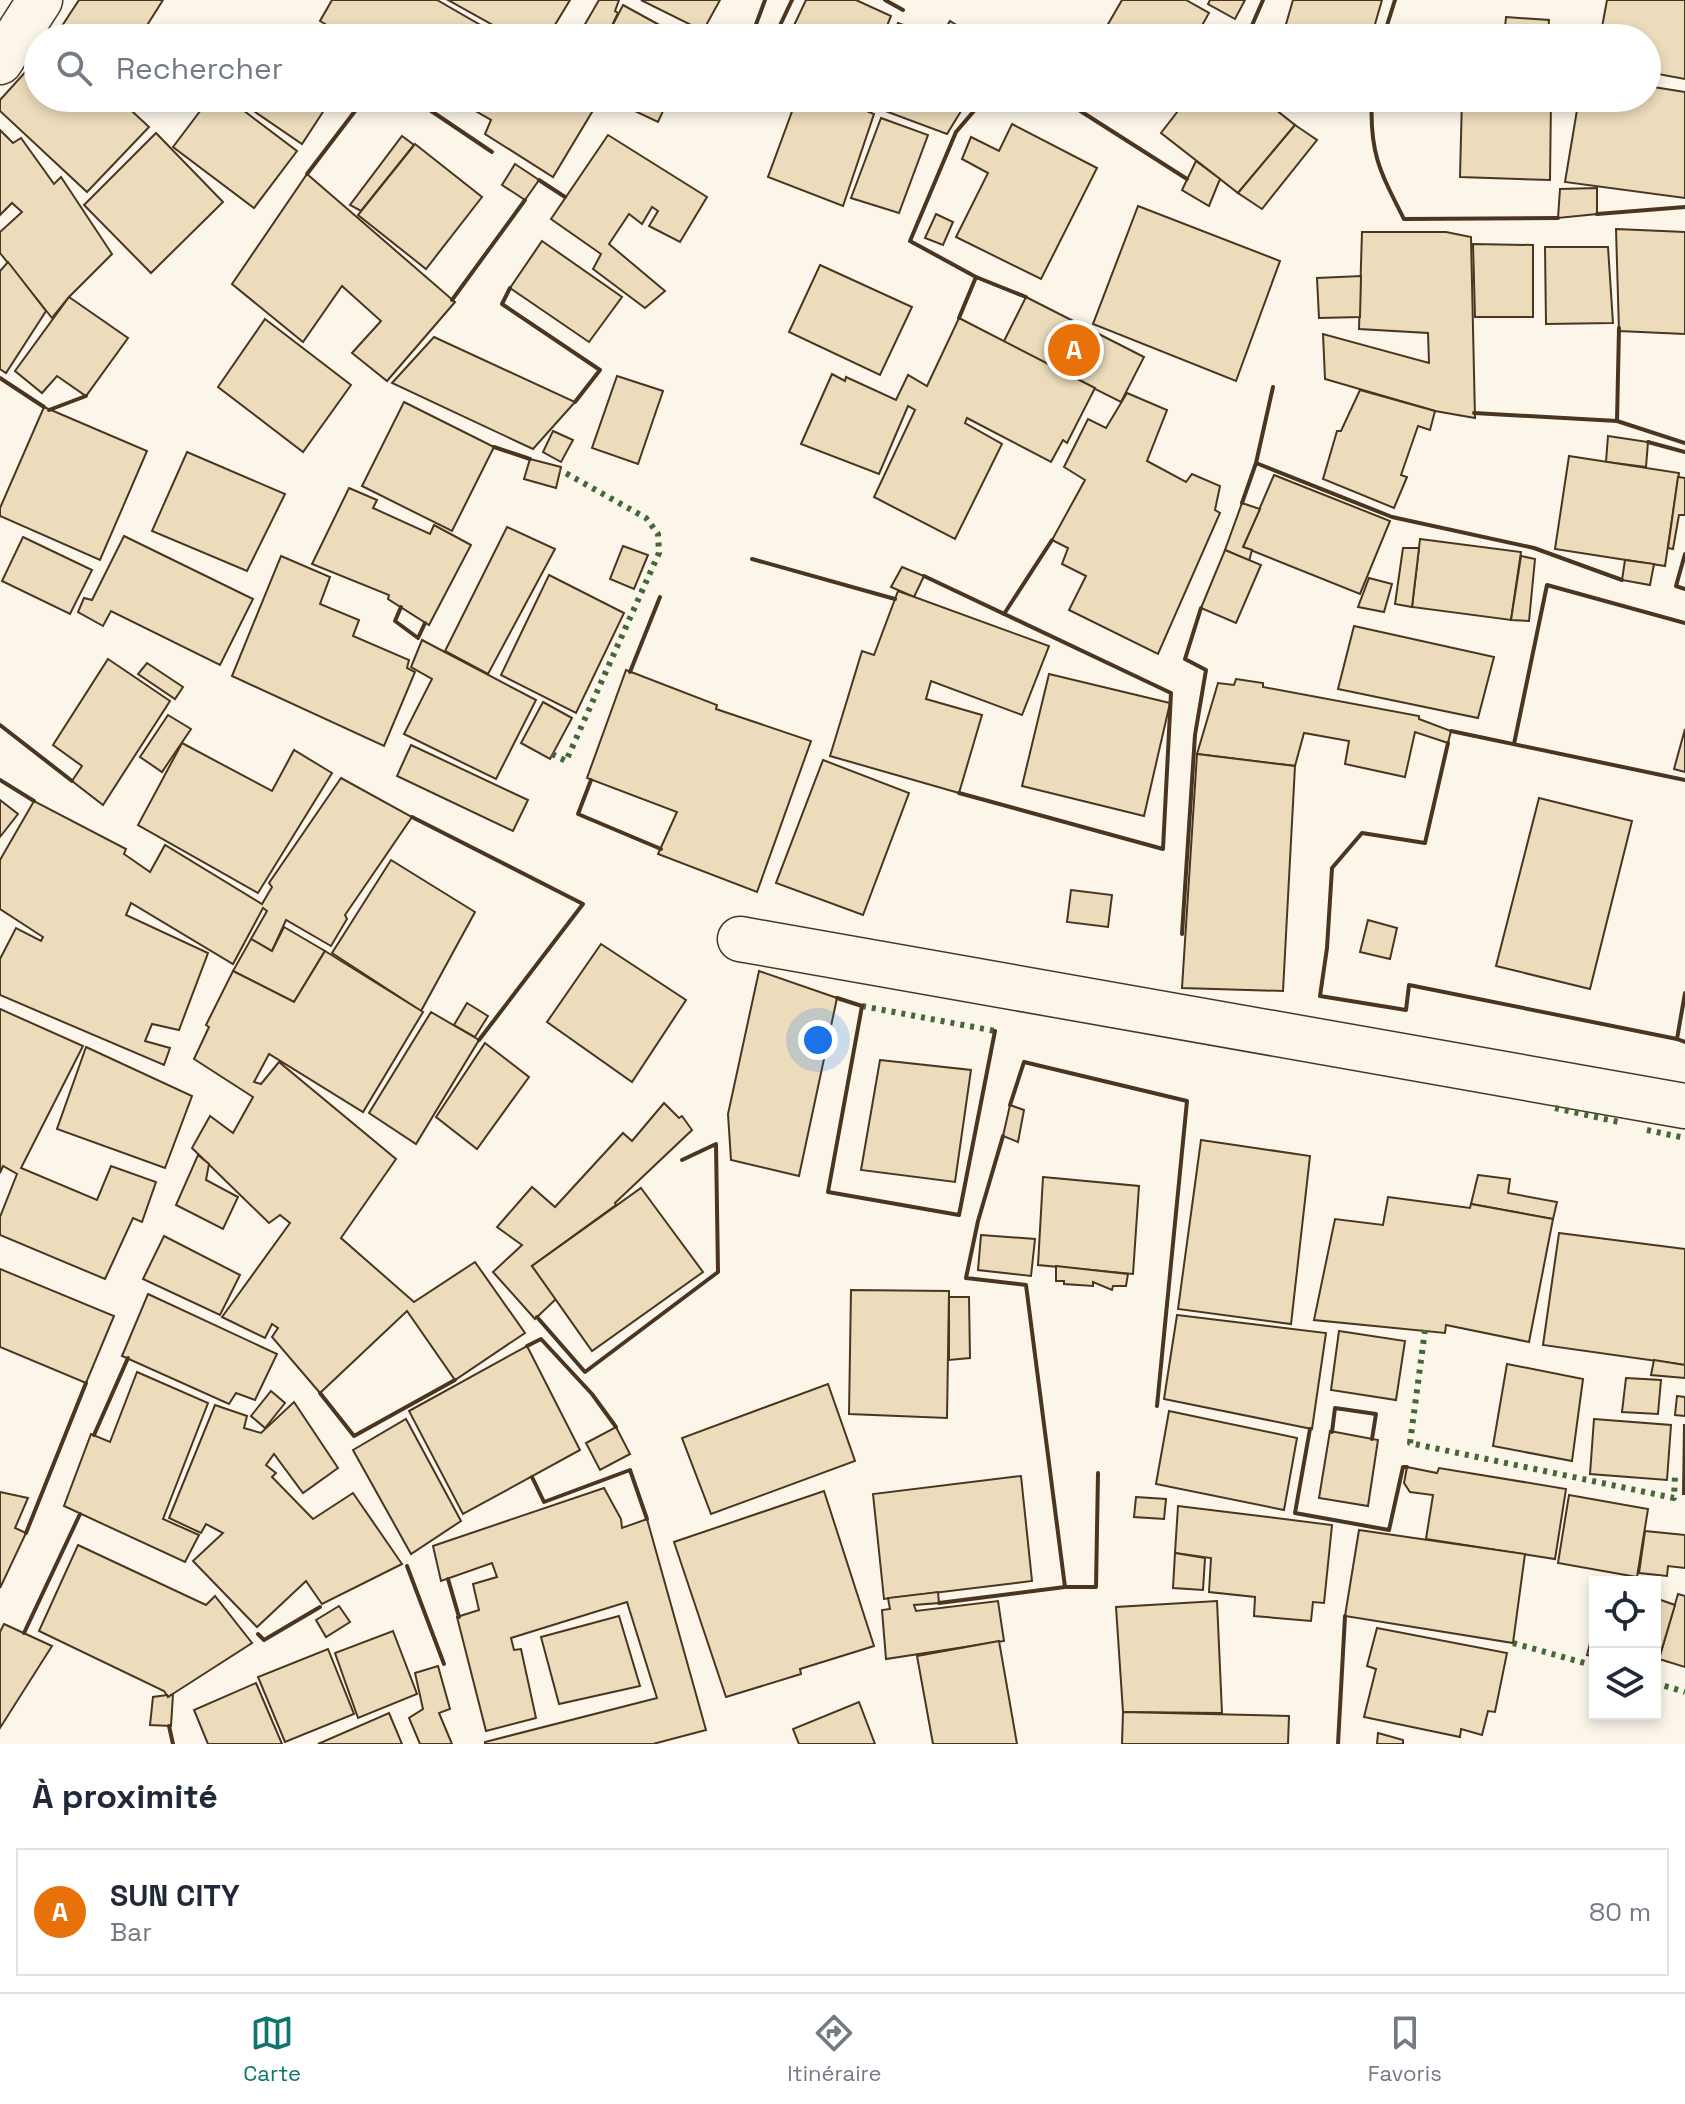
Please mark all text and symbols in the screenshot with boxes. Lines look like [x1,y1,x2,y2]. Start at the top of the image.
search box [24,24,1661,112]
icon: search [52,46,96,90]
text: Rechercher [116,49,283,88]
pin: A [1048,320,1100,380]
your location [798,1020,838,1060]
map controls [1589,1576,1661,1720]
button: locate [1589,1576,1661,1648]
button: layers [1589,1648,1661,1720]
text: À proximité [32,1775,218,1818]
text: SUN CITY [110,1876,240,1915]
text: A [52,1895,68,1929]
text: 80 m [1589,1895,1651,1929]
text: Bar [110,1915,152,1949]
tab: Carte [243,2011,301,2087]
tab: Itinéraire [787,2011,882,2087]
tab: Favoris [1368,2011,1442,2087]

